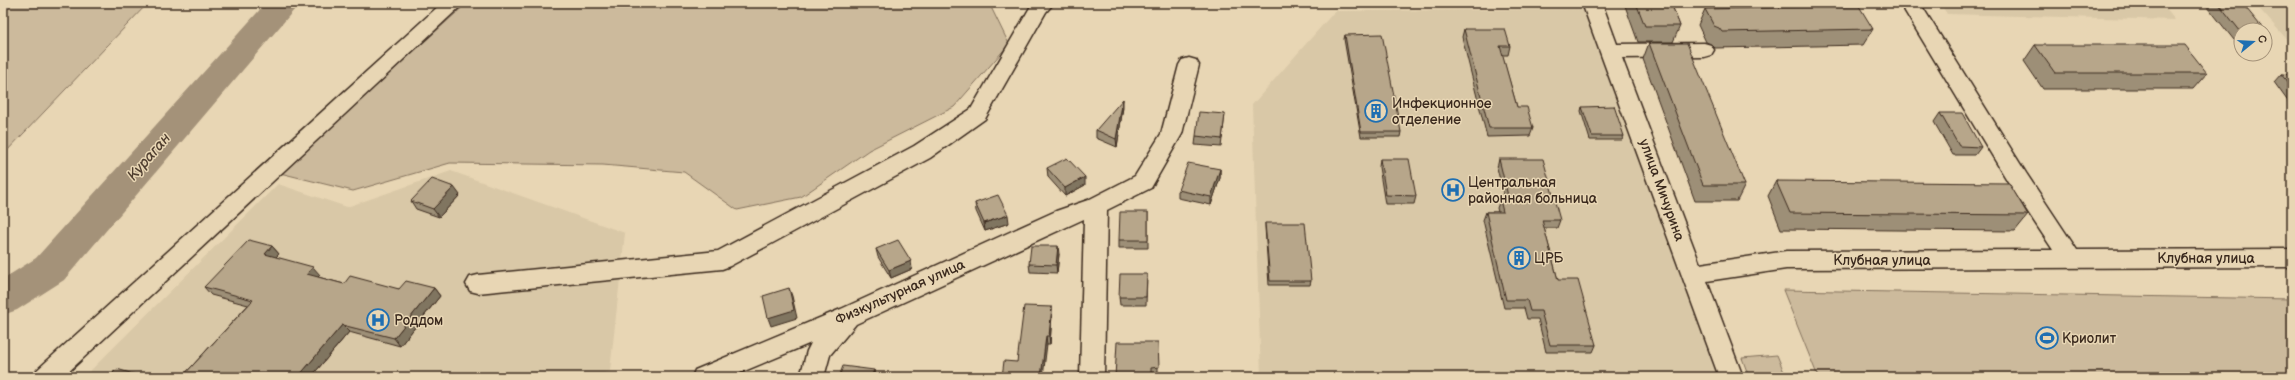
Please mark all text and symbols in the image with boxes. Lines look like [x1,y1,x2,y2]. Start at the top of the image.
north arrow [2233,22,2273,62]
text: С [2255,33,2270,45]
place label: Инфекционное отделение [1392,95,1492,128]
building icon: Инфекционное отделение [1363,98,1389,124]
water label: Кураган [123,129,175,185]
street label: улица Мичурина [1636,137,1689,244]
place label: Центральная районная больница [1468,174,1598,207]
hospital icon: Центральная районная больница [1440,177,1466,203]
building icon: ЦРБ [1506,245,1532,271]
place label: ЦРБ [1534,250,1564,267]
street label: Клубная улица [2157,250,2256,267]
street label: Клубная улица [1833,252,1932,269]
street label: Физкультурная улица [832,255,968,328]
hospital icon: Роддом [365,307,391,333]
place label: Роддом [394,312,443,329]
sports icon: Криолит [2034,325,2060,351]
place label: Криолит [2062,330,2117,347]

